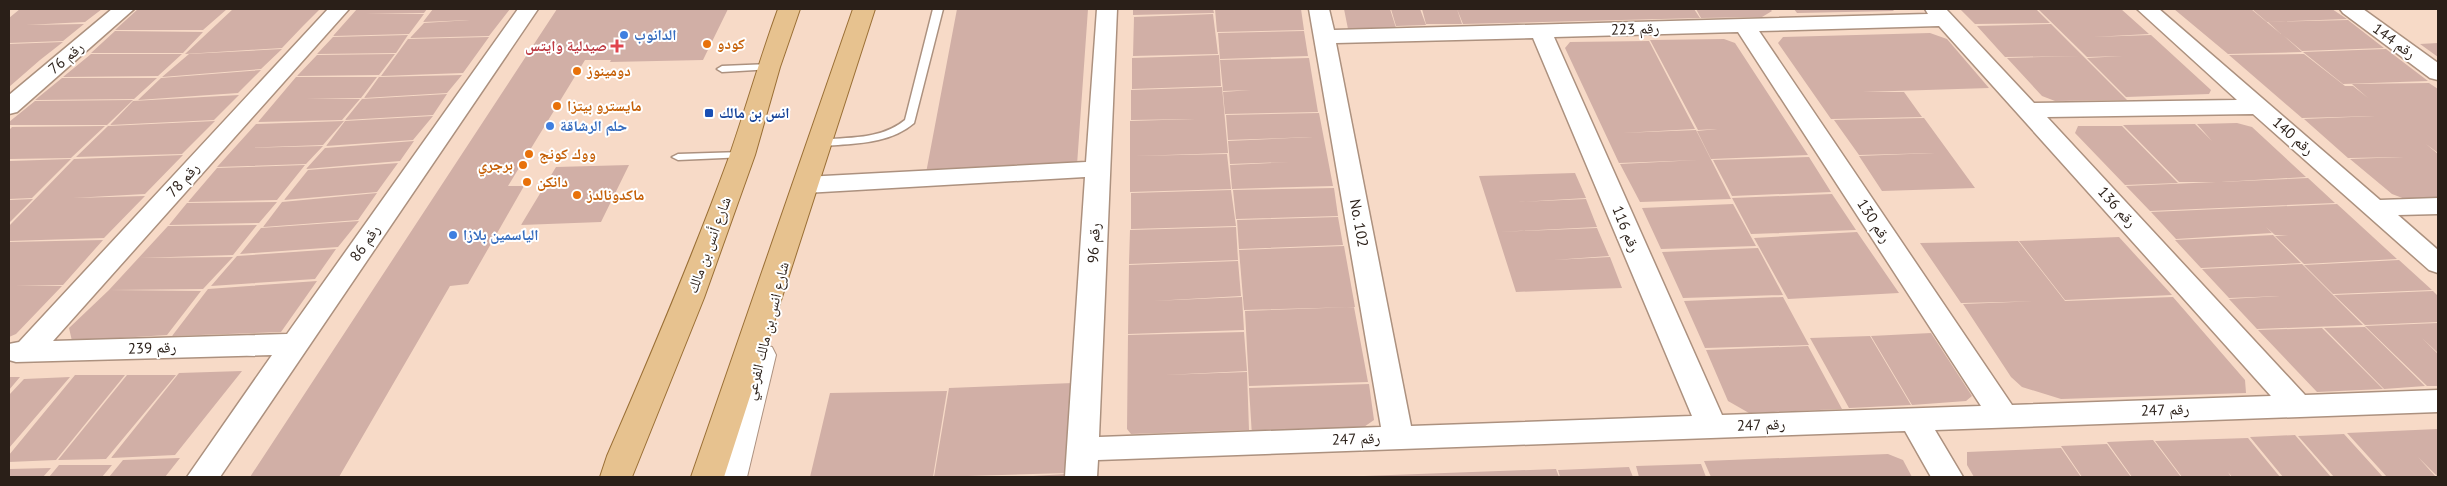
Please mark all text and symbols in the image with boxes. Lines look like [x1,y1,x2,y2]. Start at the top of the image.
street label: رقم 223 [1610,18,1660,40]
street label: رقم 144 [2368,19,2420,63]
place label: الدانوب [634,25,677,44]
marker: الدانوب [618,29,630,41]
place label: كودو [717,34,745,53]
place label: صيدلية وايتس [525,36,607,55]
street label: رقم 76 [44,37,88,79]
marker: كودو [701,38,713,50]
marker: صيدلية وايتس [611,40,623,52]
place label: دومينوز [586,61,631,80]
marker: دومينوز [571,65,583,77]
place label: مايسترو بيتزا [567,96,642,115]
marker: مايسترو بيتزا [551,100,563,112]
place label: انس بن مالك [719,103,790,122]
marker: انس بن مالك [703,107,715,119]
street label: رقم 140 [2268,113,2318,160]
place label: حلم الرشاقة [560,116,627,136]
marker: حلم الرشاقة [544,120,556,132]
place label: ووك كونج [539,144,596,164]
marker: ووك كونج [523,148,535,160]
place label: برجري [478,155,513,177]
street label: رقم 78 [162,158,204,202]
marker: برجري [517,159,529,171]
place label: دانكن [537,172,568,191]
marker: دانكن [521,176,533,188]
street label: رقم 136 [2093,182,2141,232]
place label: ماكدونالدز [586,185,644,204]
marker: ماكدونالدز [571,189,583,201]
street label: شارع أنس بن مالك [682,194,736,296]
street label: رقم 130 [1852,195,1896,247]
street label: No. 102 [1346,197,1373,248]
street label: رقم 116 [1607,203,1645,255]
street label: رقم 86 [345,221,385,265]
street label: رقم 96 [1083,222,1105,264]
place label: الياسمين بلازا [463,225,539,244]
marker: الياسمين بلازا [447,229,459,241]
street label: شارع انس بن مالك الفرعي [740,260,796,403]
street label: رقم 239 [127,337,177,359]
street label: رقم 247 [2140,399,2190,421]
street label: رقم 247 [1736,414,1786,436]
street label: رقم 247 [1331,428,1381,450]

